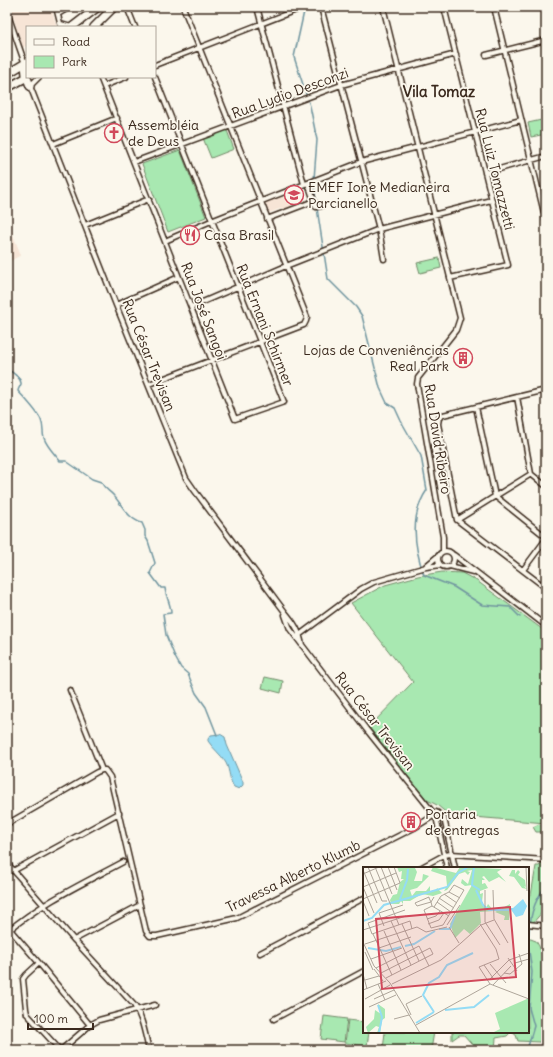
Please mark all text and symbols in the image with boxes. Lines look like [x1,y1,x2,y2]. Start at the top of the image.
legend [26,26,156,78]
text: Road [62,34,90,49]
text: Park [62,54,87,69]
street label: Rua Lydio Desconzi [229,64,351,122]
district label: Vila Tomaz [403,82,475,101]
street label: Rua Luiz Tomazzetti [471,106,519,232]
place label: Assembléia de Deus [128,116,199,150]
church icon: Assembléia de Deus [103,122,125,144]
place label: EMEF Ione Medianeira Parcianello [308,178,450,212]
school or university icon: EMEF Ione Medianeira Parcianello [283,184,305,206]
restaurant icon: Casa Brasil [179,224,201,246]
place label: Casa Brasil [204,226,274,244]
street label: Rua José Sangoi [177,260,231,362]
street label: Rua Ernani Schirmer [232,261,298,389]
street label: Rua César Trevisan [118,296,180,414]
place label: Lojas de Conveniências Real Park [303,341,449,375]
building icon: Lojas de Conveniências Real Park [452,347,474,369]
street label: Rua David Ribeiro [420,382,456,496]
street label: Rua César Trevisan [331,668,419,774]
place label: Portaria de entregas [425,805,499,839]
building icon: Portaria de entregas [400,811,422,833]
street label: Travessa Alberto Klumb [223,836,363,916]
inset map [363,867,529,1033]
scale bar [28,1005,93,1031]
text: 100 m [34,1011,68,1026]

